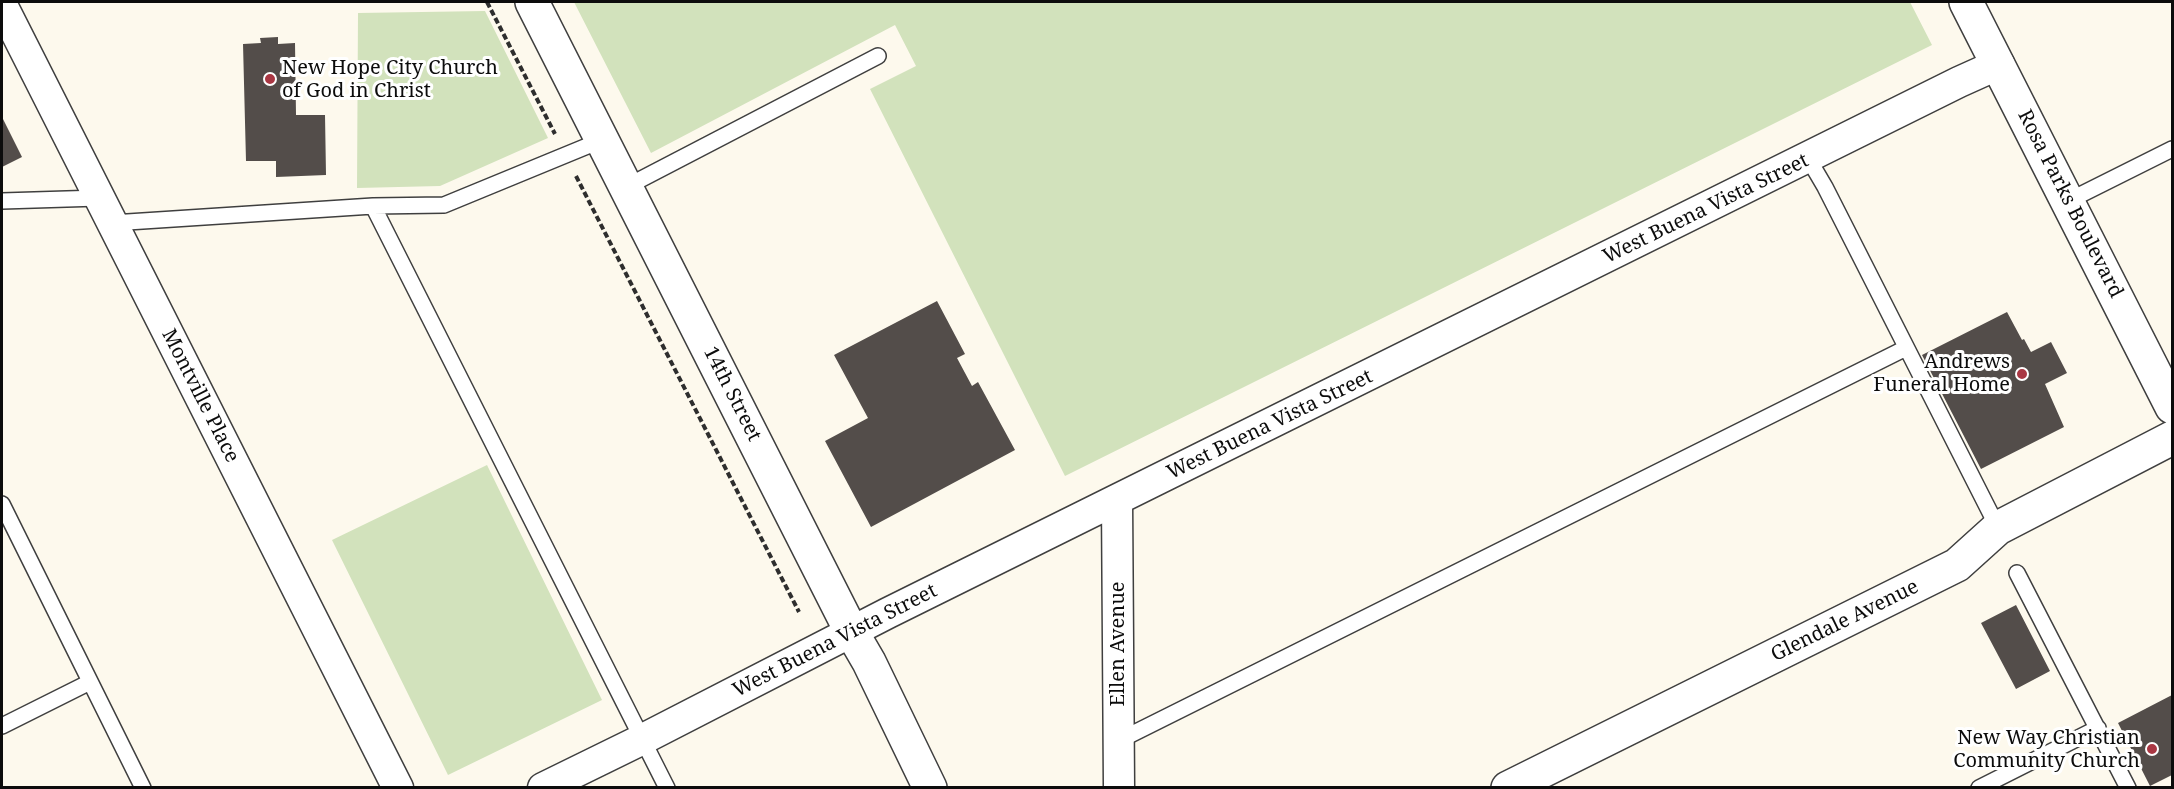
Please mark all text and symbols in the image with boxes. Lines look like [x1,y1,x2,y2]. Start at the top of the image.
place label: New Hope City Church of God in Christ [282,56,498,103]
marker: New Hope City Church of God in Christ [263,72,277,86]
street label: Rosa Parks Boulevard [2012,106,2128,302]
street label: West Buena Vista Street [1599,149,1813,269]
street label: Montville Place [156,325,244,467]
street label: 14th Street [698,343,766,445]
place label: Andrews Funeral Home [1873,350,2010,397]
street label: West Buena Vista Street [1163,365,1377,485]
marker: Andrews Funeral Home [2015,367,2029,381]
street label: Glendale Avenue [1767,575,1923,667]
street label: West Buena Vista Street [729,579,941,703]
street label: Ellen Avenue [1106,581,1130,707]
place label: New Way Christian Community Church [1953,726,2140,773]
marker: New Way Christian Community Church [2145,742,2159,756]

